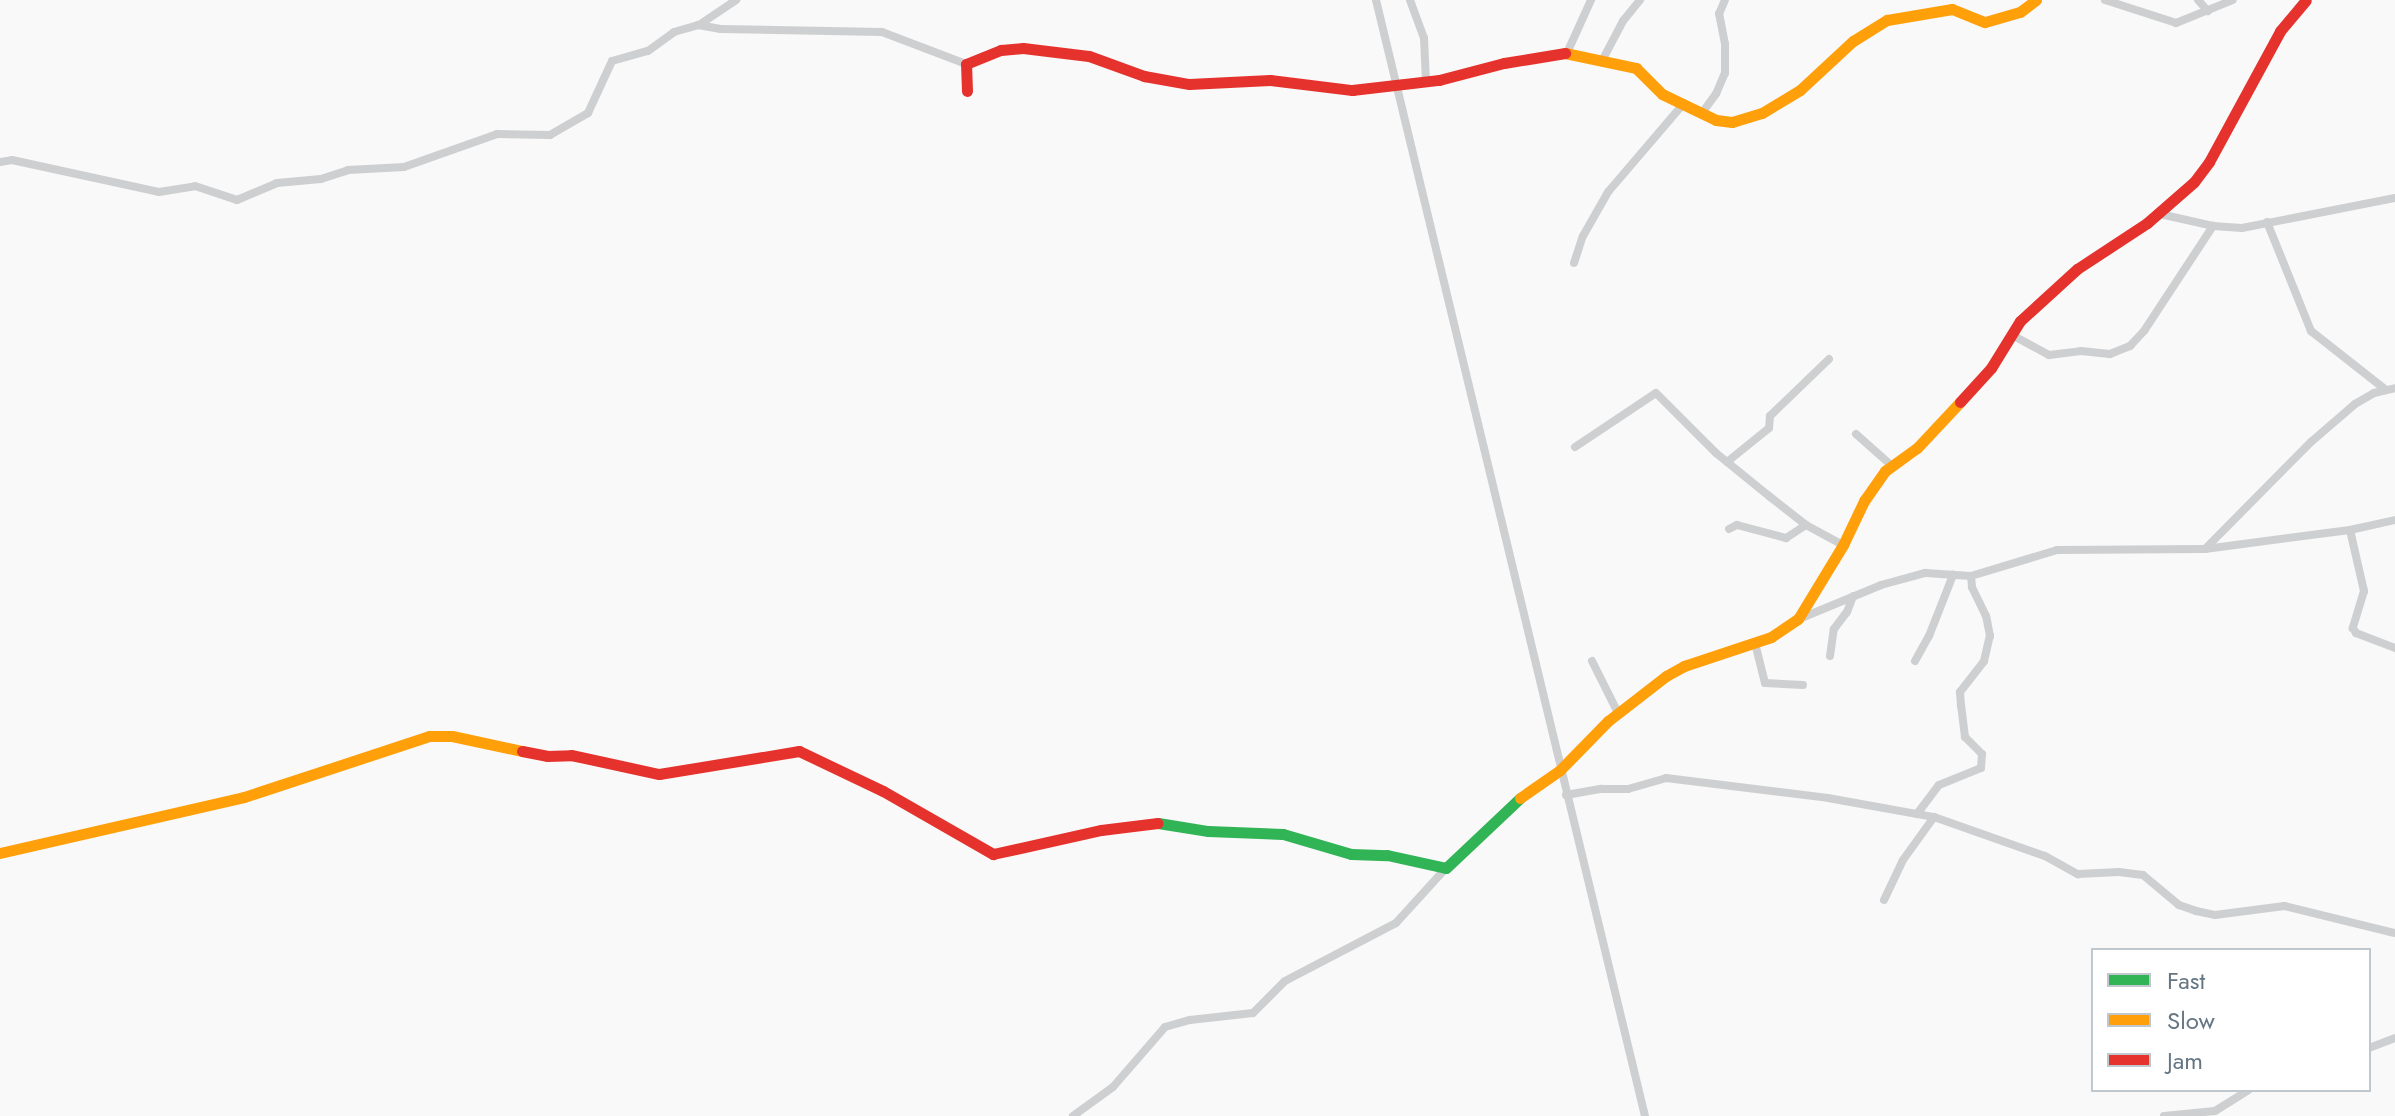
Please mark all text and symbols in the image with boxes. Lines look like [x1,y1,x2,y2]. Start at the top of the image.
legend [2091,948,2371,1092]
text: Fast [2167,963,2205,998]
text: Slow [2167,1003,2215,1038]
text: Jam [2167,1043,2203,1078]

